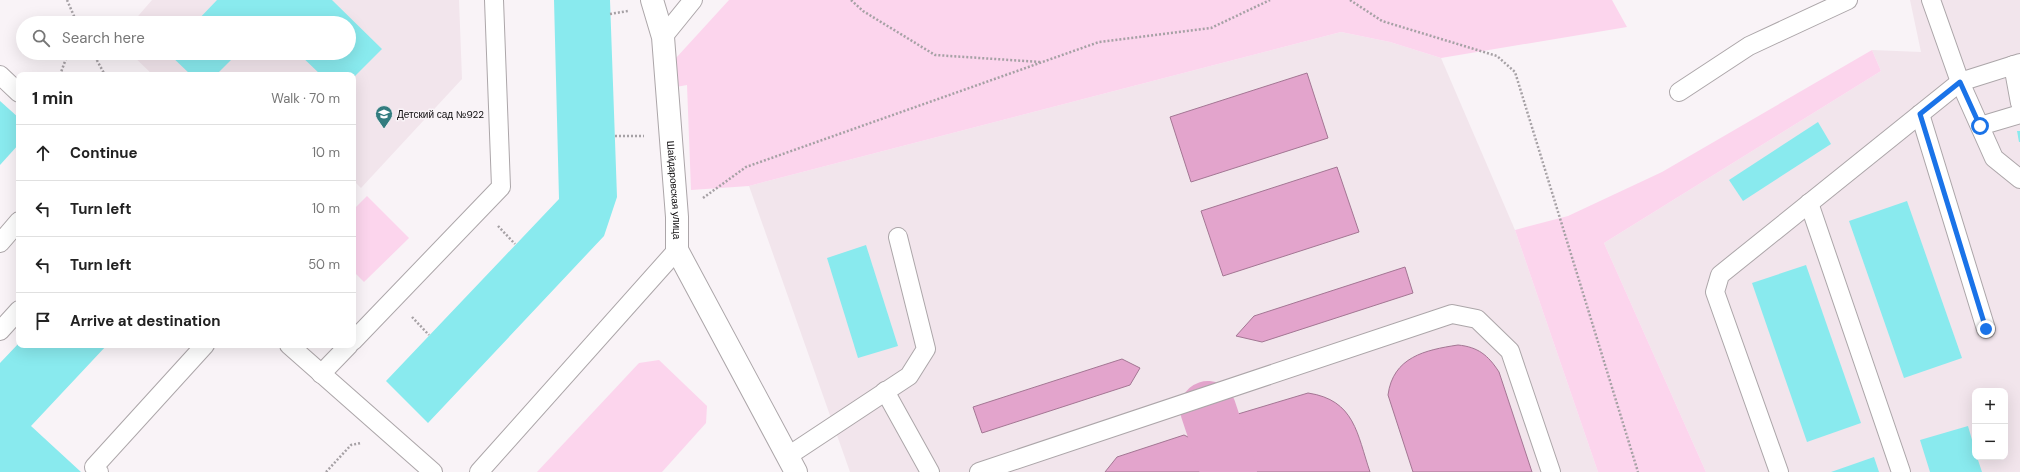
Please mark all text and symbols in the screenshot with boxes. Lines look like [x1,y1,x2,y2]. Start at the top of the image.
search box [16,16,356,60]
icon: search [30,27,52,49]
text: Search here [62,28,145,48]
text: 1 min [32,87,73,109]
text: Walk · 70 m [271,90,340,107]
school or university icon: Детский сад №922 [374,104,394,129]
place label: Детский сад №922 [397,108,484,121]
route start [1971,117,1989,135]
street label: Шайдаровская улица [664,140,683,240]
icon: ahead [32,142,54,164]
text: Continue [70,143,138,163]
text: 10 m [312,144,340,161]
icon: left [32,198,54,220]
text: Turn left [70,199,131,219]
text: 10 m [312,200,340,217]
icon: left [32,254,54,276]
text: Turn left [70,255,131,275]
text: 50 m [308,256,340,273]
icon: arrive [32,310,54,332]
text: Arrive at destination [70,311,221,331]
route end [1977,320,1995,338]
map controls [1972,388,2008,460]
button: + [1972,388,2008,424]
button: − [1972,424,2008,460]

